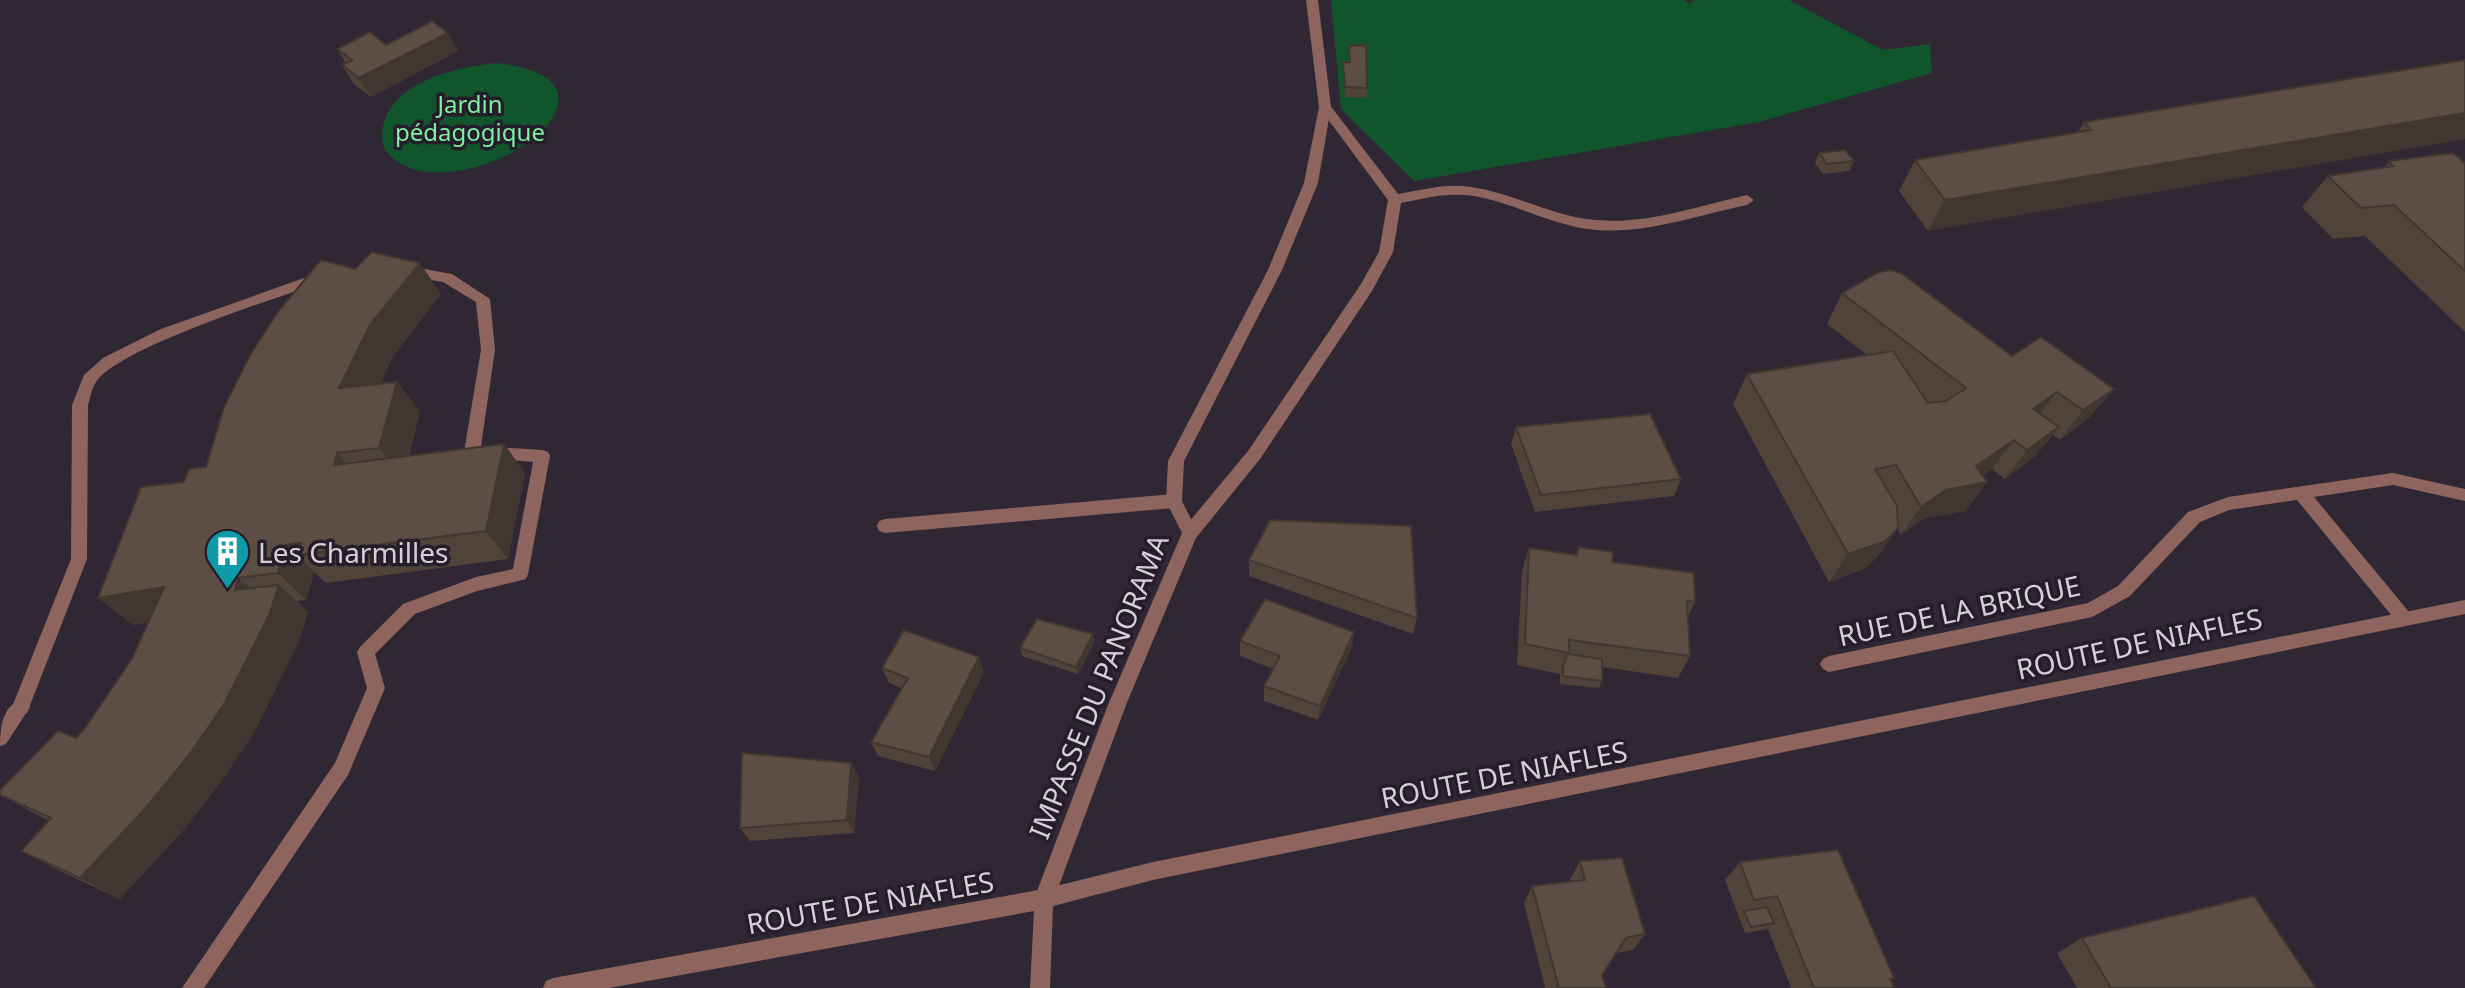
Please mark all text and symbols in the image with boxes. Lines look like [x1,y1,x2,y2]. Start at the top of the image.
park label: Jardin pédagogique [395,87,545,148]
building icon: Les Charmilles [203,528,251,591]
street label: IMPASSE DU PANORAMA [1019,528,1177,844]
place label: Les Charmilles [258,533,449,571]
street label: RUE DE LA BRIQUE [1834,566,2084,654]
street label: ROUTE DE NIAFLES [2013,598,2265,688]
street label: ROUTE DE NIAFLES [1378,731,1630,817]
street label: ROUTE DE NIAFLES [743,862,997,942]

